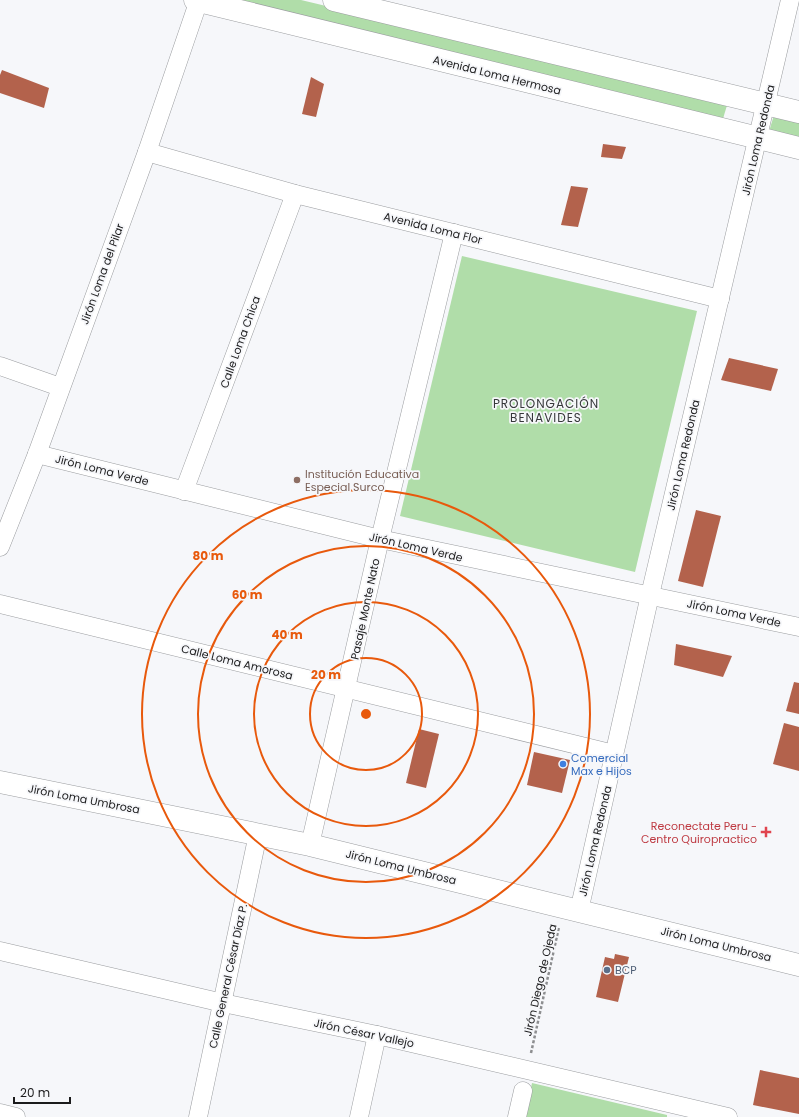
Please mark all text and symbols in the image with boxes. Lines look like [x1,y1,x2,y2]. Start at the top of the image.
street label: Avenida Loma Hermosa [431,51,563,99]
street label: Jirón Loma Redonda [737,83,779,197]
street label: Avenida Loma Flor [382,208,484,248]
street label: Jirón Loma del Pilar [76,221,128,327]
street label: Calle Loma Chica [216,294,264,390]
district label: PROLONGACIÓN BENAVIDES [493,395,599,426]
street label: Jirón Loma Redonda [662,398,704,512]
street label: Jirón Loma Verde [54,451,151,489]
place label: Institución Educativa Especial Surco [305,466,419,495]
marker: Institución Educativa Especial Surco [292,475,302,485]
street label: Jirón Loma Verde [368,528,465,566]
text: 80 m [193,547,224,564]
street label: Pasaje Monte Nato [346,557,384,661]
text: 60 m [232,586,263,603]
street label: Jirón Loma Verde [686,595,783,631]
text: 40 m [271,626,303,643]
street label: Calle Loma Amorosa [179,640,295,684]
text: 20 m [311,666,341,683]
centre of rings [359,707,373,721]
place label: Comercial Max e Hijos [571,750,632,779]
marker: Comercial Max e Hijos [558,759,568,769]
street label: Jirón Loma Umbrosa [27,780,141,818]
street label: Jirón Loma Redonda [574,784,616,898]
place label: Reconectate Peru - Centro Quiropractico [641,818,757,847]
marker: Reconectate Peru - Centro Quiropractico [760,826,772,838]
street label: Jirón Loma Umbrosa [344,845,458,889]
street label: Calle General César Díaz P. [205,902,251,1050]
street label: Jirón Diego de Ojeda [519,922,561,1038]
street label: Jirón Loma Umbrosa [659,922,773,966]
place label: BCP [615,962,637,978]
marker: BCP [602,965,612,975]
street label: Jirón César Vallejo [312,1015,416,1051]
scale bar [14,1079,70,1105]
text: 20 m [20,1084,50,1101]

